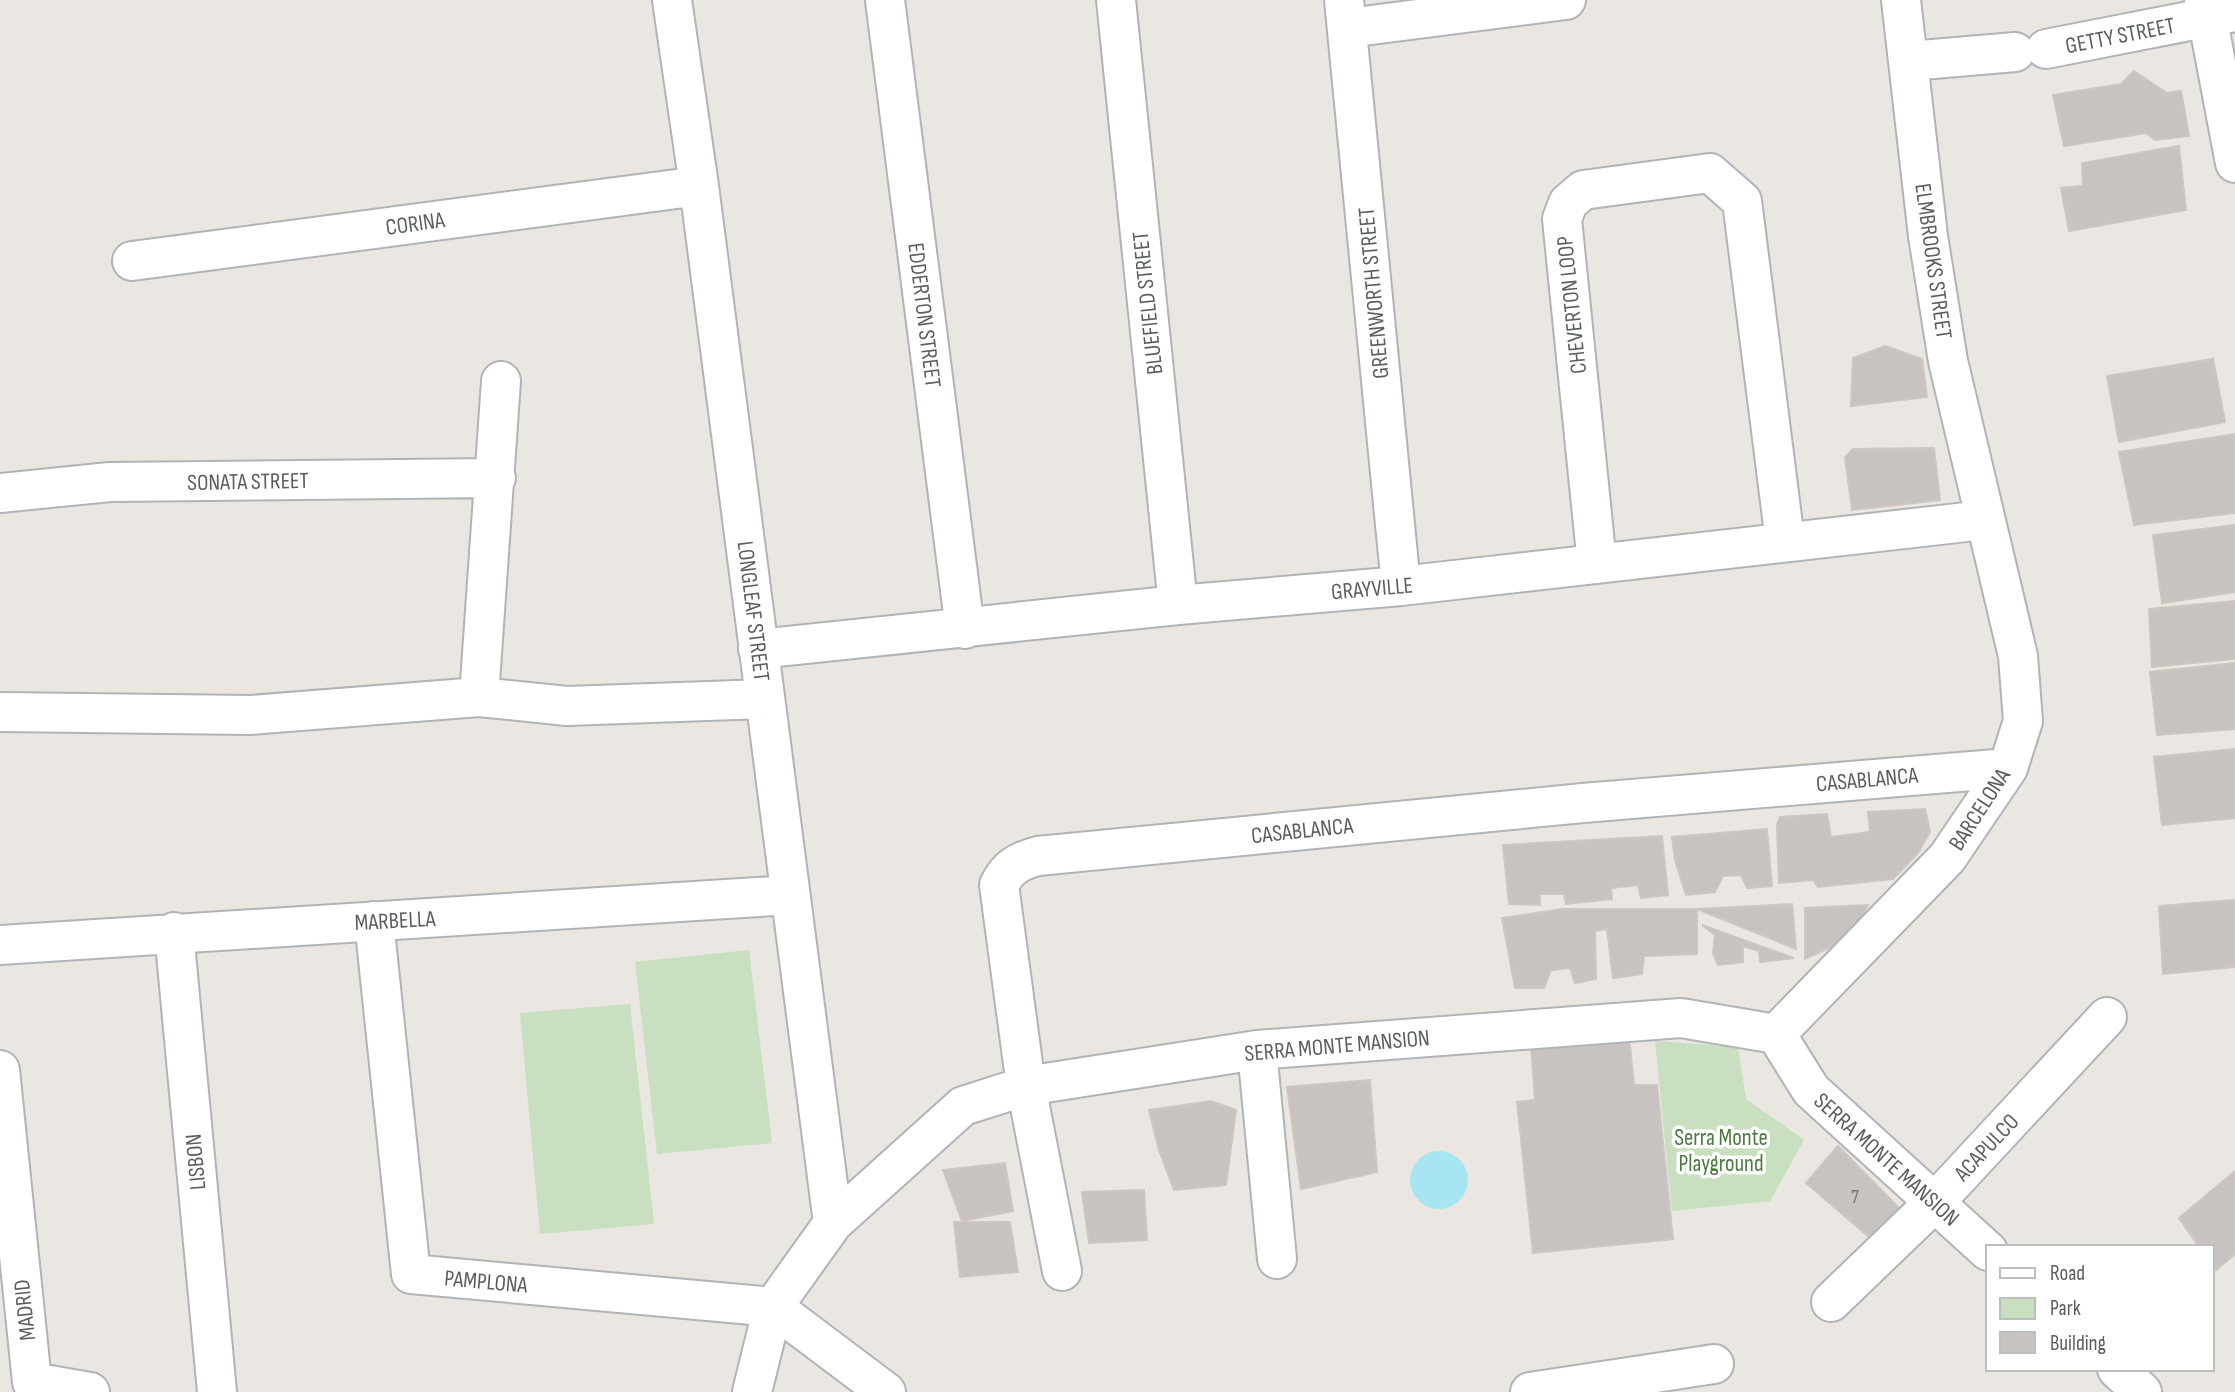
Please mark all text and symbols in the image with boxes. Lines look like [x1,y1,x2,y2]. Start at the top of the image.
street label: GETTY STREET [2063,12,2177,60]
street label: ELMBROOKS STREET [1908,182,1958,341]
street label: CORINA [384,206,447,242]
street label: GREENWORTH STREET [1353,206,1395,380]
street label: BLUEFIELD STREET [1127,230,1169,376]
street label: CHEVERTON LOOP [1551,234,1593,375]
street label: EDDERTON STREET [901,241,947,389]
street label: SONATA STREET [187,467,309,497]
street label: LONGLEAF STREET [731,539,775,683]
street label: GRAYVILLE [1330,571,1414,607]
street label: CASABLANCA [1815,762,1919,798]
street label: BARCELONA [1943,763,2017,856]
street label: CASABLANCA [1250,812,1355,850]
street label: MARBELLA [354,905,436,937]
street label: SERRA MONTE MANSION [1243,1024,1431,1068]
street label: SERRA MONTE MANSION [1808,1087,1965,1232]
street label: ACAPULCO [1948,1108,2025,1188]
park label: Serra Monte Playground [1674,1124,1768,1178]
street label: LISBON [180,1133,212,1191]
house number: 7 [1851,1186,1859,1209]
legend [1986,1245,2214,1371]
text: Road [2050,1261,2085,1286]
street label: PAMPLONA [443,1264,529,1300]
street label: MADRID [8,1278,42,1342]
text: Park [2050,1296,2081,1321]
text: Building [2050,1331,2106,1356]

